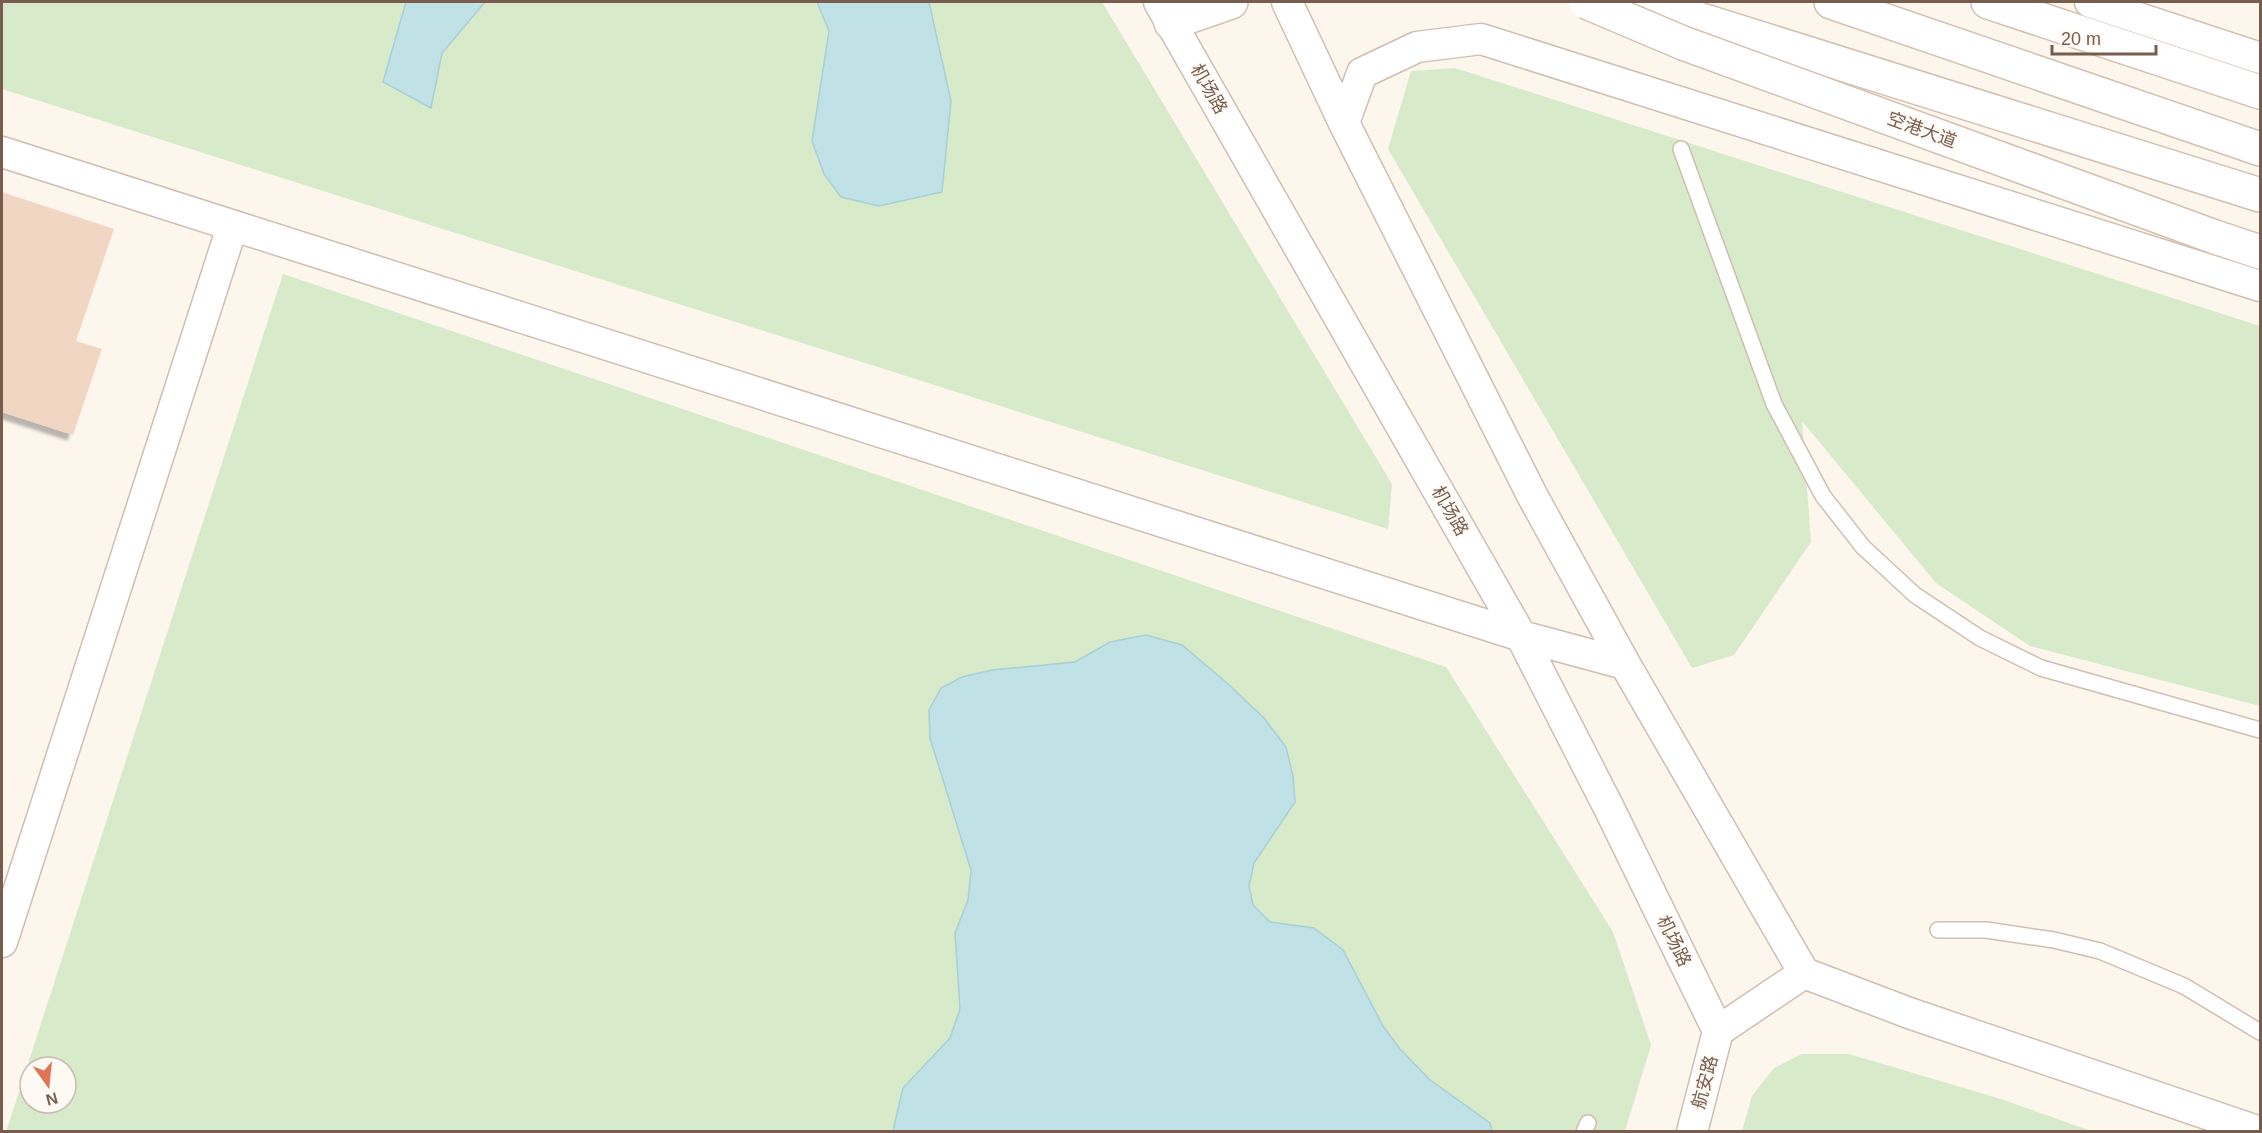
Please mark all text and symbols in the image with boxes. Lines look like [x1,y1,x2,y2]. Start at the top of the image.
scale bar [2052,18,2156,56]
text: 20 m [2061,29,2101,49]
street label: 机场路 [1187,61,1231,117]
street label: 空港大道 [1885,108,1959,152]
street label: 机场路 [1428,483,1472,539]
street label: 机场路 [1653,912,1695,970]
street label: 航安路 [1688,1053,1722,1111]
north arrow [18,1055,78,1115]
text: N [44,1089,60,1109]

